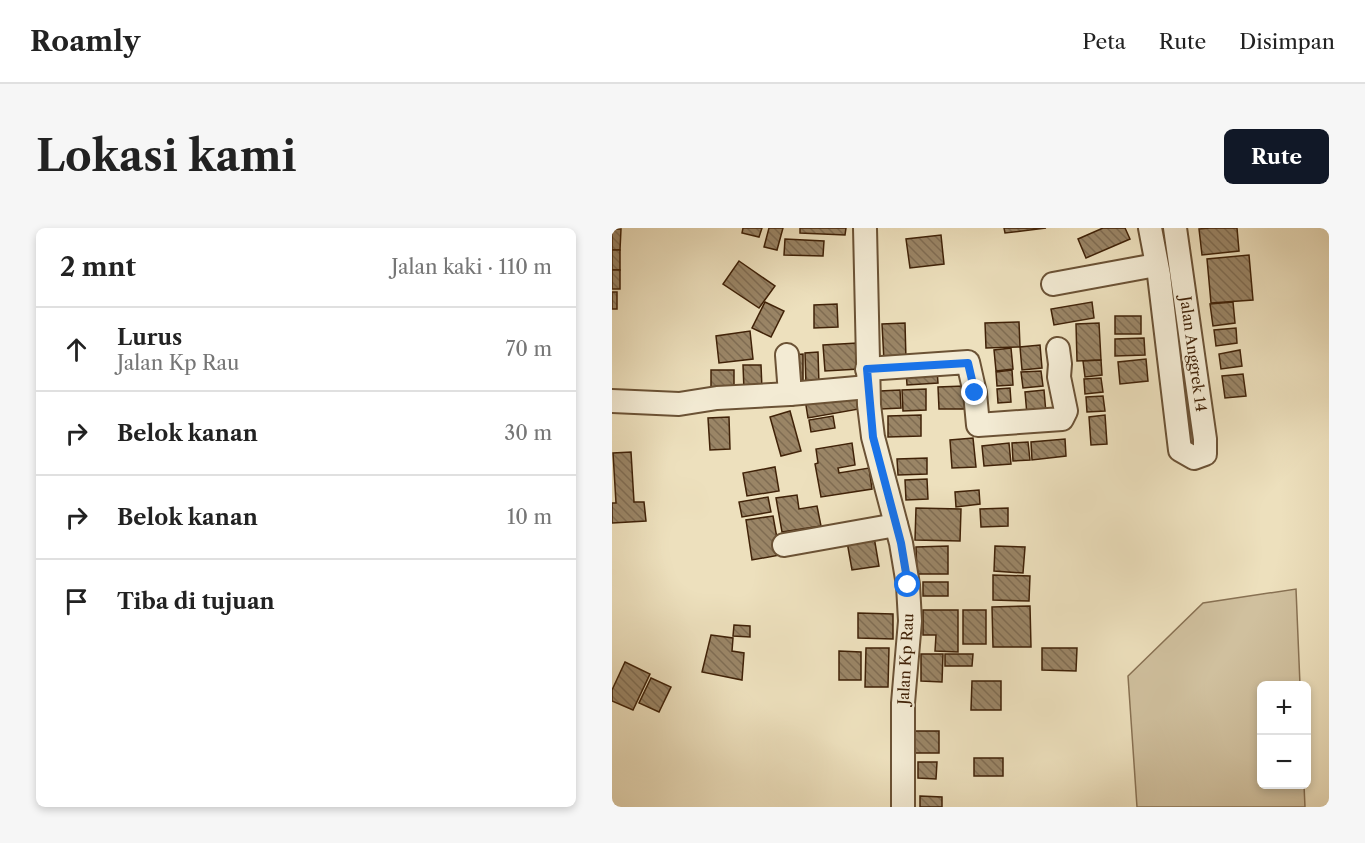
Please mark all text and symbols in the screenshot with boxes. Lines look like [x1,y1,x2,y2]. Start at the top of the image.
text: Roamly [30,24,140,58]
text: Peta [1082,29,1126,54]
text: Rute [1159,29,1206,54]
text: Disimpan [1239,29,1335,54]
button: Rute [1224,129,1329,184]
text: Lokasi kami [36,130,297,182]
text: 2 mnt [60,251,136,283]
text: Jalan kaki · 110 m [391,255,552,279]
street label: Jalan Anggrek 14 [1176,293,1211,413]
text: Lurus [117,324,182,351]
icon: ahead [60,333,93,366]
text: 70 m [506,337,552,361]
text: Jalan Kp Rau [117,351,239,375]
route end [961,379,987,405]
icon: right [60,417,93,450]
text: Belok kanan [117,420,258,447]
text: 30 m [504,421,552,445]
icon: right [60,501,93,534]
text: Belok kanan [117,504,258,531]
text: 10 m [507,505,552,529]
route start [894,571,920,597]
icon: arrive [60,585,93,618]
text: Tiba di tujuan [117,588,275,615]
street label: Jalan Kp Rau [894,613,917,707]
map controls [1257,681,1311,789]
button: + [1257,681,1311,735]
button: − [1257,735,1311,789]

